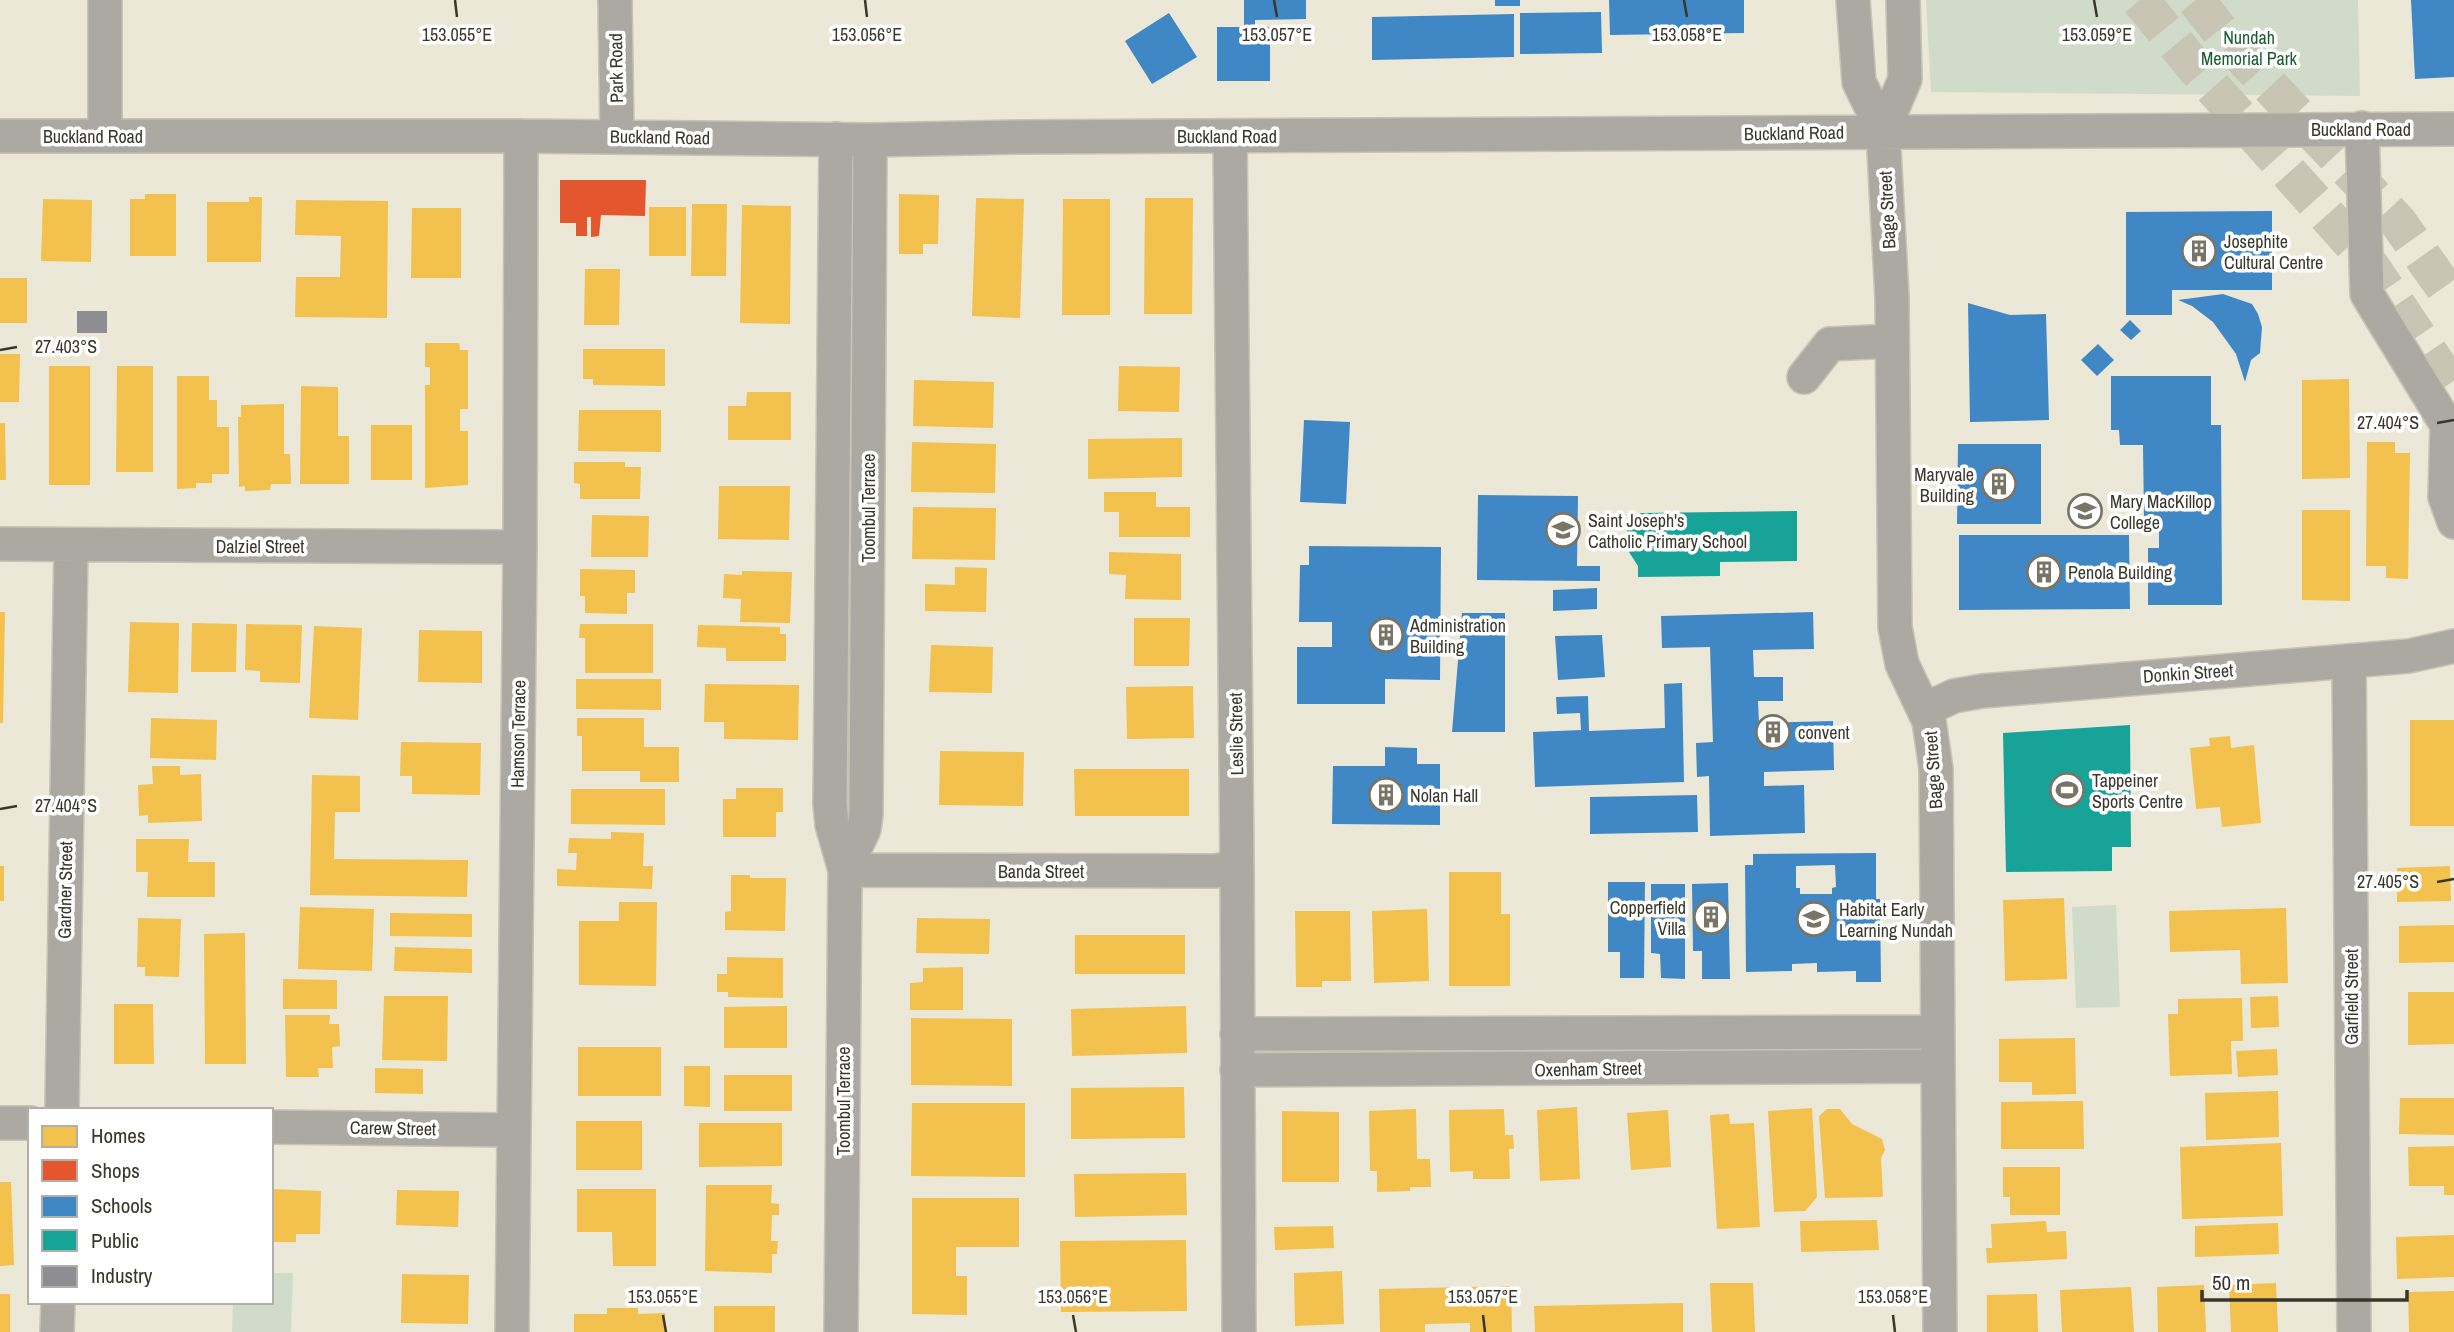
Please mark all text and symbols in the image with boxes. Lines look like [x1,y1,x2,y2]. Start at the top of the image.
text: 153.055°E [422,22,492,47]
text: 153.056°E [832,22,902,47]
text: 153.057°E [1242,22,1312,47]
text: 153.058°E [1652,22,1722,47]
text: 153.059°E [2062,22,2132,47]
park label: Nundah Memorial Park [2201,25,2298,71]
street label: Park Road [603,33,629,103]
street label: Buckland Road [2311,117,2411,142]
street label: Buckland Road [1744,120,1844,146]
street label: Buckland Road [43,124,143,149]
street label: Buckland Road [610,124,710,150]
street label: Buckland Road [1177,124,1277,149]
street label: Bage Street [1872,170,1902,250]
place label: Josephite Cultural Centre [2224,229,2323,275]
building icon: Josephite Cultural Centre [2180,232,2218,270]
text: 27.403°S [35,334,97,359]
text: 27.404°S [2357,410,2419,435]
street label: Toombul Terrace [856,454,881,562]
place label: Maryvale Building [1914,462,1975,508]
building icon: Maryvale Building [1980,465,2018,503]
place label: Mary MacKillop College [2110,489,2212,535]
school or university icon: Mary MacKillop College [2066,492,2104,530]
place label: Saint Joseph's Catholic Primary School [1588,508,1747,554]
school or university icon: Saint Joseph's Catholic Primary School [1544,511,1582,549]
street label: Dalziel Street [216,534,304,559]
building icon: Penola Building [2025,553,2063,591]
place label: Penola Building [2068,560,2173,585]
place label: Administration Building [1409,613,1506,659]
building icon: Administration Building [1367,616,1405,654]
street label: Donkin Street [2142,657,2234,689]
street label: Hamson Terrace [505,680,531,788]
street label: Leslie Street [1223,692,1249,776]
building icon: convent [1754,713,1792,751]
place label: convent [1798,720,1850,745]
street label: Bage Street [1918,730,1948,810]
place label: Tappeiner Sports Centre [2092,768,2183,814]
sports icon: Tappeiner Sports Centre [2048,771,2086,809]
building icon: Nolan Hall [1367,776,1405,814]
place label: Nolan Hall [1410,783,1478,808]
text: 27.404°S [35,793,97,818]
street label: Gardner Street [52,841,78,939]
street label: Banda Street [998,859,1084,884]
text: 27.405°S [2357,869,2419,894]
place label: Copperfield Villa [1610,895,1686,941]
place label: Habitat Early Learning Nundah [1839,897,1953,943]
building icon: Copperfield Villa [1692,898,1730,936]
school or university icon: Habitat Early Learning Nundah [1795,900,1833,938]
street label: Garfield Street [2339,949,2364,1045]
street label: Toombul Terrace [831,1047,856,1155]
street label: Oxenham Street [1534,1056,1642,1082]
legend [28,1108,273,1304]
street label: Carew Street [350,1115,436,1141]
text: Homes [91,1121,146,1150]
text: Shops [91,1156,140,1185]
text: Schools [91,1191,152,1220]
text: Public [91,1226,139,1255]
scale bar [2202,1258,2407,1302]
text: Industry [91,1261,153,1290]
text: 50 m [2212,1268,2250,1297]
text: 153.055°E [628,1284,698,1309]
text: 153.056°E [1038,1284,1108,1309]
text: 153.057°E [1448,1284,1518,1309]
text: 153.058°E [1858,1284,1928,1309]

